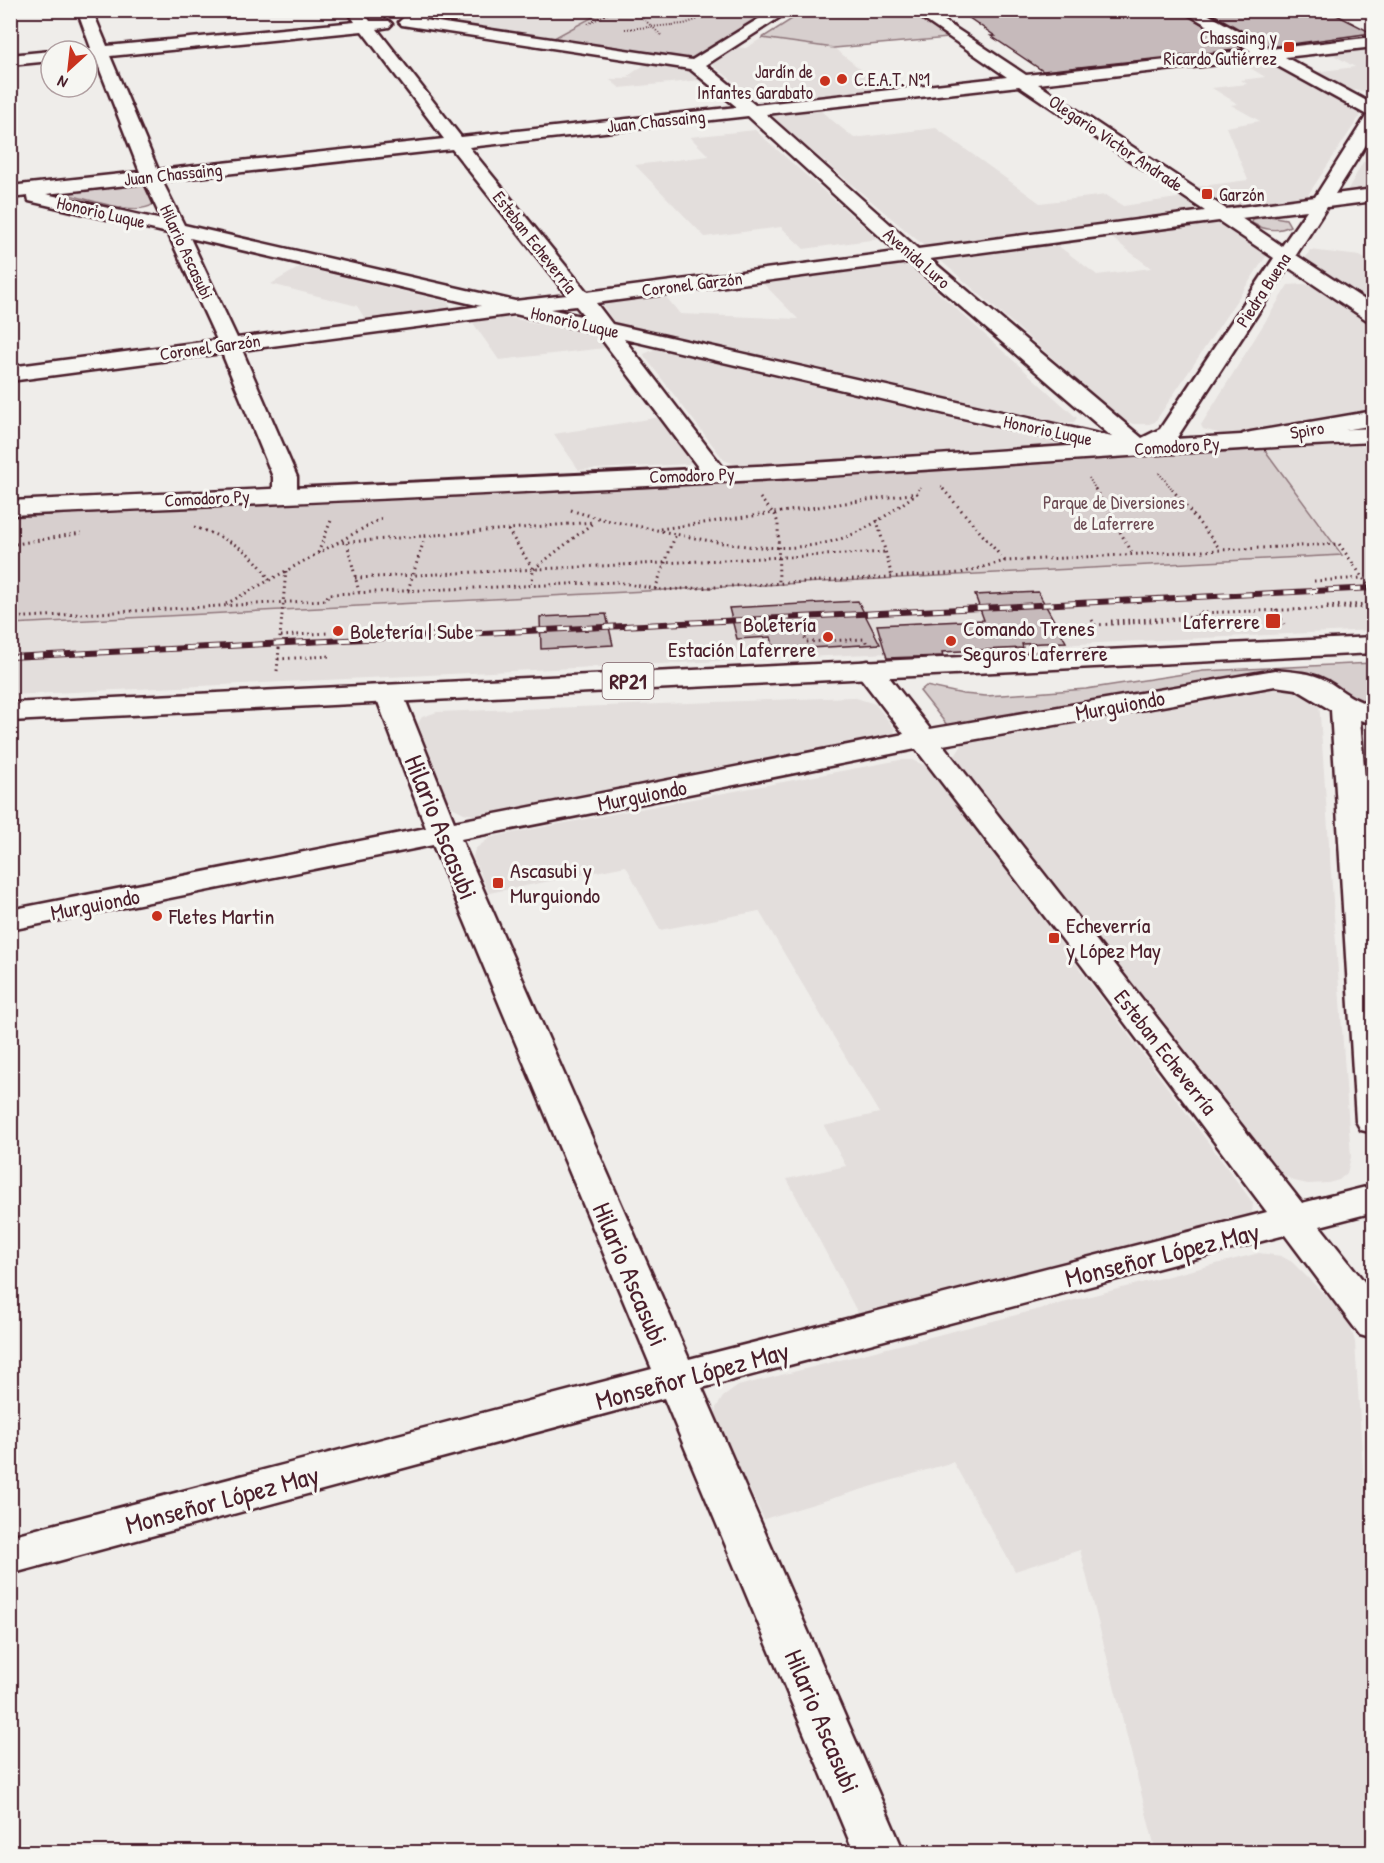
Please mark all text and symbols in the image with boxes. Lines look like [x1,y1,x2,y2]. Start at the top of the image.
place label: Chassaing y Ricardo Gutiérrez [1163,25,1277,71]
north arrow [39,39,99,99]
marker: Chassaing y Ricardo Gutiérrez [1282,40,1296,54]
place label: Jardín de Infantes Garabato [697,59,813,105]
place label: C.E.A.T. Nº1 [854,67,930,92]
text: N [53,70,71,94]
marker: C.E.A.T. Nº1 [835,72,849,86]
marker: Jardín de Infantes Garabato [818,74,832,88]
street label: Olegario Victor Andrade [1044,89,1188,197]
street label: Juan Chassaing [606,103,706,139]
street label: Juan Chassaing [123,156,223,192]
place label: Garzón [1219,182,1265,207]
street label: Esteban Echeverría [487,185,583,299]
marker: Garzón [1200,187,1214,201]
street label: Honorio Luque [54,190,148,234]
street label: Hilario Ascasubi [154,200,220,304]
street label: Avenida Luro [878,222,956,294]
street label: Piedra Buena [1230,248,1296,332]
street label: Coronel Garzón [640,265,744,303]
street label: Honorio Luque [528,300,622,344]
street label: Coronel Garzón [158,328,262,366]
street label: Honorio Luque [1001,408,1095,452]
street label: Spiro [1288,415,1326,445]
street label: Comodoro Py [1133,431,1221,461]
street label: Comodoro Py [649,461,736,489]
street label: Comodoro Py [164,483,251,513]
park label: Parque de Diversiones de Laferrere [1043,490,1185,536]
place label: Laferrere [1184,606,1260,636]
place label: Boletería Estación Laferrere [668,609,816,664]
marker: Laferrere [1264,612,1282,630]
place label: Comando Trenes Seguros Laferrere [963,613,1108,668]
place label: Boletería | Sube [350,616,474,646]
marker: Boletería | Sube [331,624,345,638]
marker: Boletería Estación Laferrere [821,630,835,644]
marker: Comando Trenes Seguros Laferrere [944,634,958,648]
road number: RP21 [602,663,654,699]
street label: Murguiondo [1073,682,1167,728]
street label: Hilario Ascasubi [397,749,487,905]
street label: Murguiondo [595,772,689,818]
place label: Ascasubi y Murguiondo [510,855,600,910]
marker: Ascasubi y Murguiondo [491,876,505,890]
street label: Murguiondo [48,881,142,927]
place label: Fletes Martin [168,901,274,931]
marker: Fletes Martin [150,909,164,923]
place label: Echeverría y López May [1066,910,1161,965]
marker: Echeverría y López May [1047,931,1061,945]
street label: Esteban Echeverría [1108,983,1225,1121]
street label: Hilario Ascasubi [585,1197,677,1351]
street label: Monseñor López May [1061,1212,1263,1297]
street label: Monseñor López May [591,1332,793,1419]
street label: Monseñor López May [121,1456,323,1543]
street label: Hilario Ascasubi [777,1644,869,1798]

